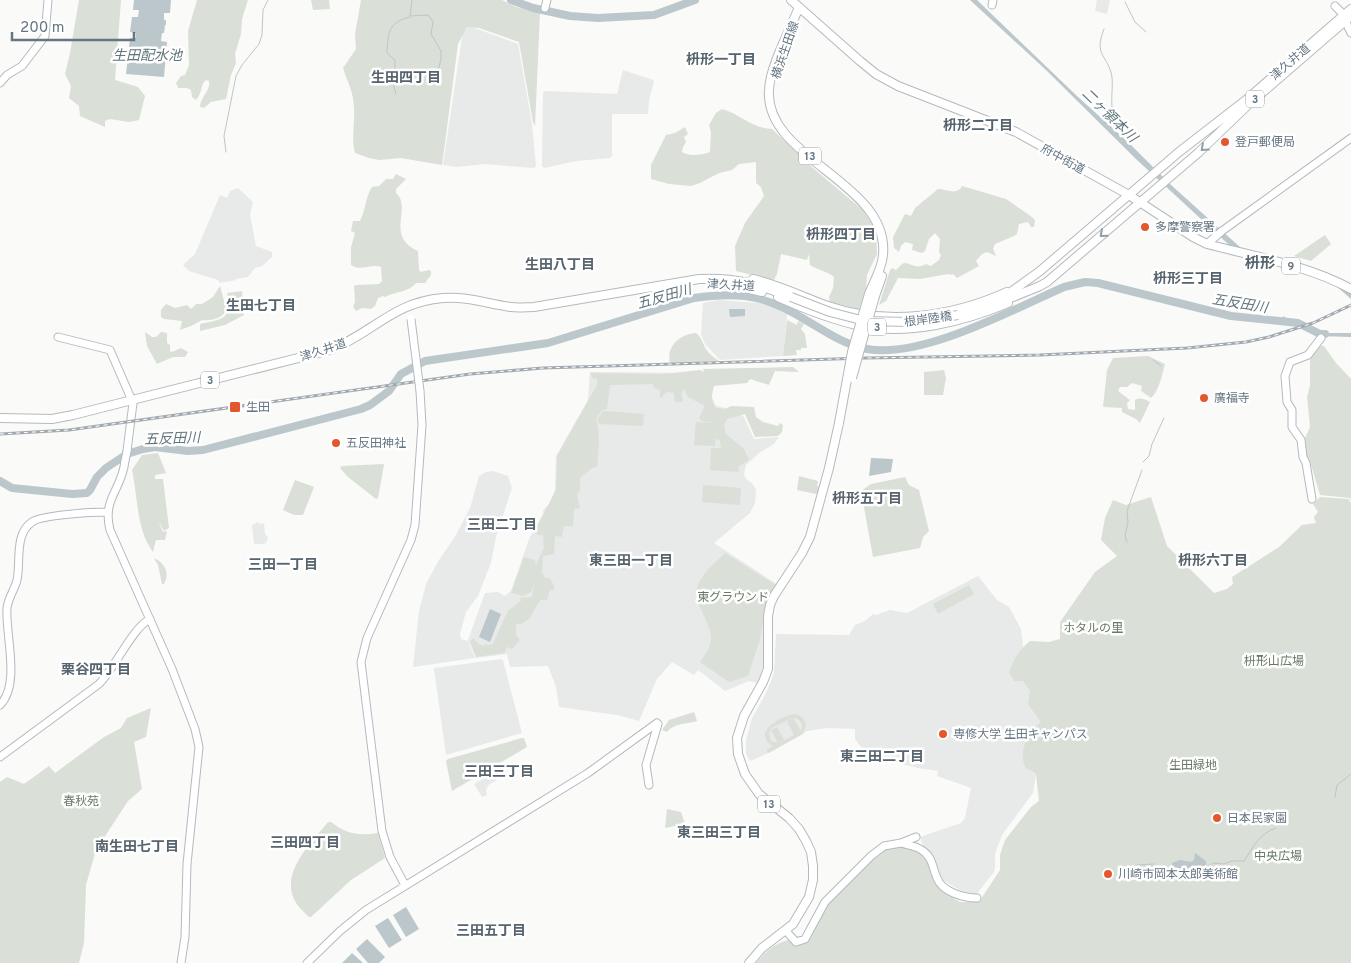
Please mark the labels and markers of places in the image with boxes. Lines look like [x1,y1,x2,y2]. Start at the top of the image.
place label: 登戸郵便局 [1235,135,1295,151]
marker: 登戸郵便局 [1219,136,1231,148]
place label: 多摩警察署 [1155,220,1215,236]
marker: 多摩警察署 [1139,221,1151,233]
place label: 廣福寺 [1214,391,1250,407]
marker: 廣福寺 [1198,392,1210,404]
marker: 生田 [228,400,242,414]
place label: 生田 [246,400,270,416]
place label: 五反田神社 [346,436,406,452]
marker: 五反田神社 [330,437,342,449]
place label: 専修大学 生田キャンパス [953,727,1088,743]
marker: 専修大学 生田キャンパス [937,728,949,740]
place label: 日本民家園 [1227,811,1287,827]
marker: 日本民家園 [1211,812,1223,824]
place label: 川崎市岡本太郎美術館 [1118,867,1238,883]
marker: 川崎市岡本太郎美術館 [1102,868,1114,880]

